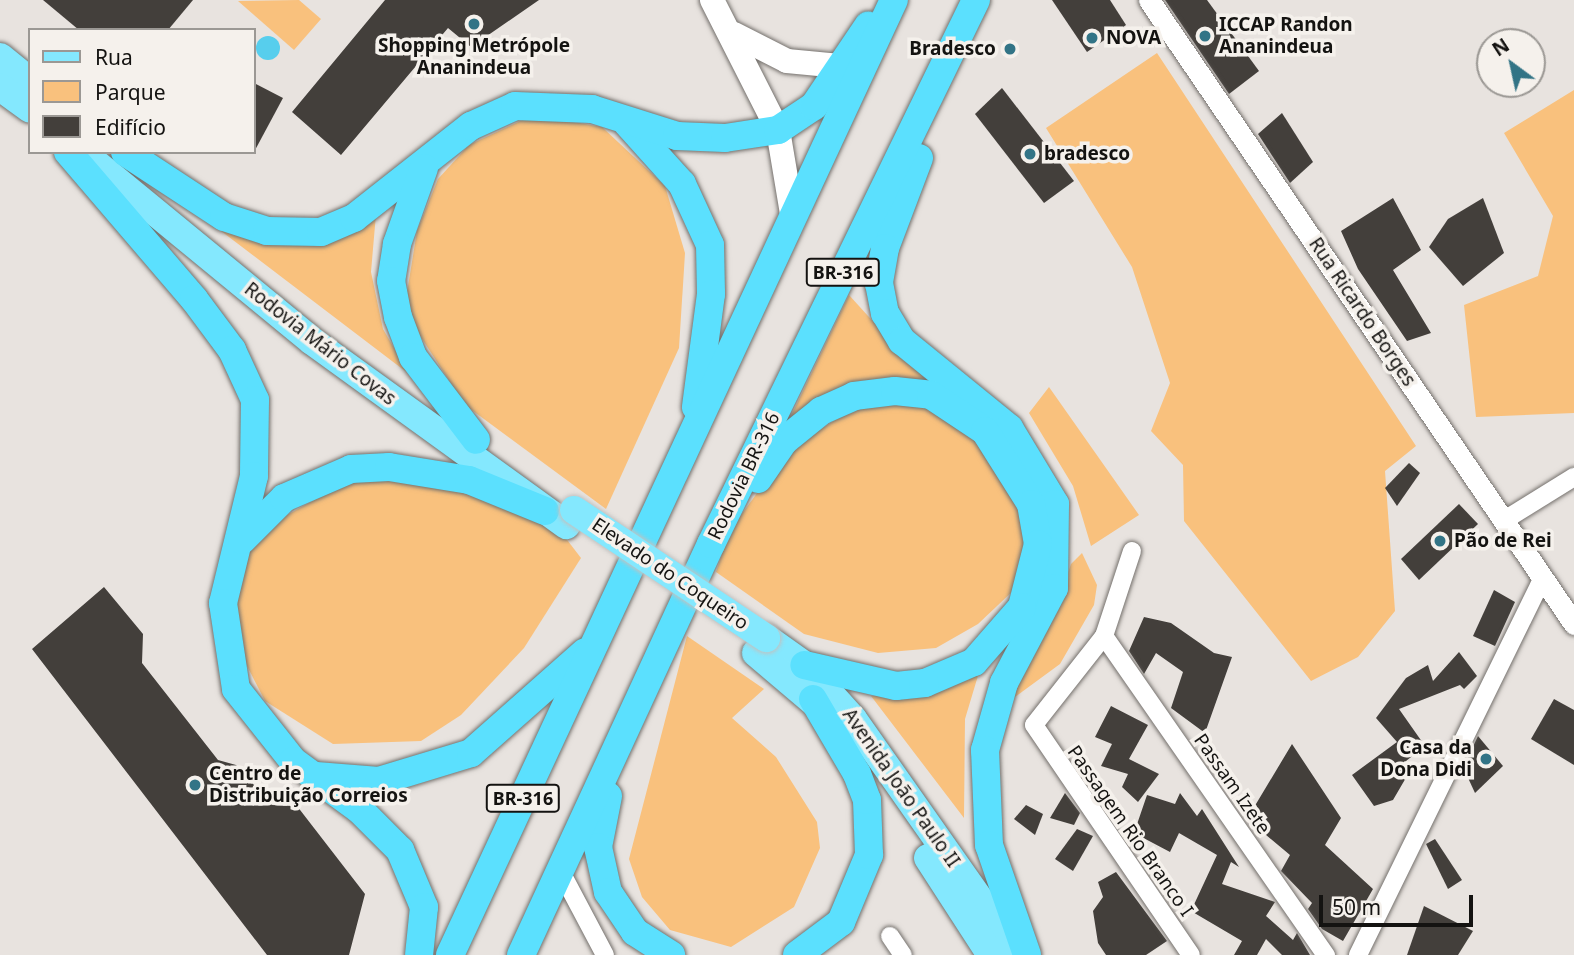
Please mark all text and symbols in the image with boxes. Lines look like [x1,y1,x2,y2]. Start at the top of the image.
place label: ICCAP Randon Ananindeua [1219,14,1353,58]
marker: Shopping Metrópole Ananindeua [466,16,482,32]
place label: NOVA [1106,27,1161,49]
legend [28,28,256,154]
marker: ICCAP Randon Ananindeua [1197,28,1213,44]
north arrow [1476,28,1546,98]
marker: NOVA [1084,30,1100,46]
text: N [1487,32,1514,62]
place label: Shopping Metrópole Ananindeua [378,35,570,79]
place label: Bradesco [909,38,996,60]
marker: Bradesco [1002,41,1018,57]
text: Rua [95,43,133,71]
text: Parque [95,78,165,106]
text: Edifício [95,113,166,141]
place label: bradesco [1044,143,1130,165]
marker: bradesco [1022,146,1038,162]
street label: Rua Ricardo Borges [1304,233,1420,391]
road number: BR-316 [804,258,882,286]
street label: Rodovia Mário Covas [240,278,400,410]
street label: Rodovia BR-316 [703,408,785,544]
street label: Elevado do Coqueiro [587,513,753,635]
place label: Pão de Rei [1454,530,1552,552]
marker: Pão de Rei [1432,533,1448,549]
street label: Avenida João Paulo II [838,704,964,872]
street label: Passam Izete [1189,729,1275,839]
place label: Casa da Dona Didi [1380,737,1472,781]
street label: Passagem Rio Branco I [1062,741,1198,921]
marker: Casa da Dona Didi [1478,751,1494,767]
place label: Centro de Distribuição Correios [209,763,408,807]
marker: Centro de Distribuição Correios [187,777,203,793]
road number: BR-316 [484,784,562,812]
scale bar [1322,881,1476,925]
text: 50 m [1332,893,1381,921]

